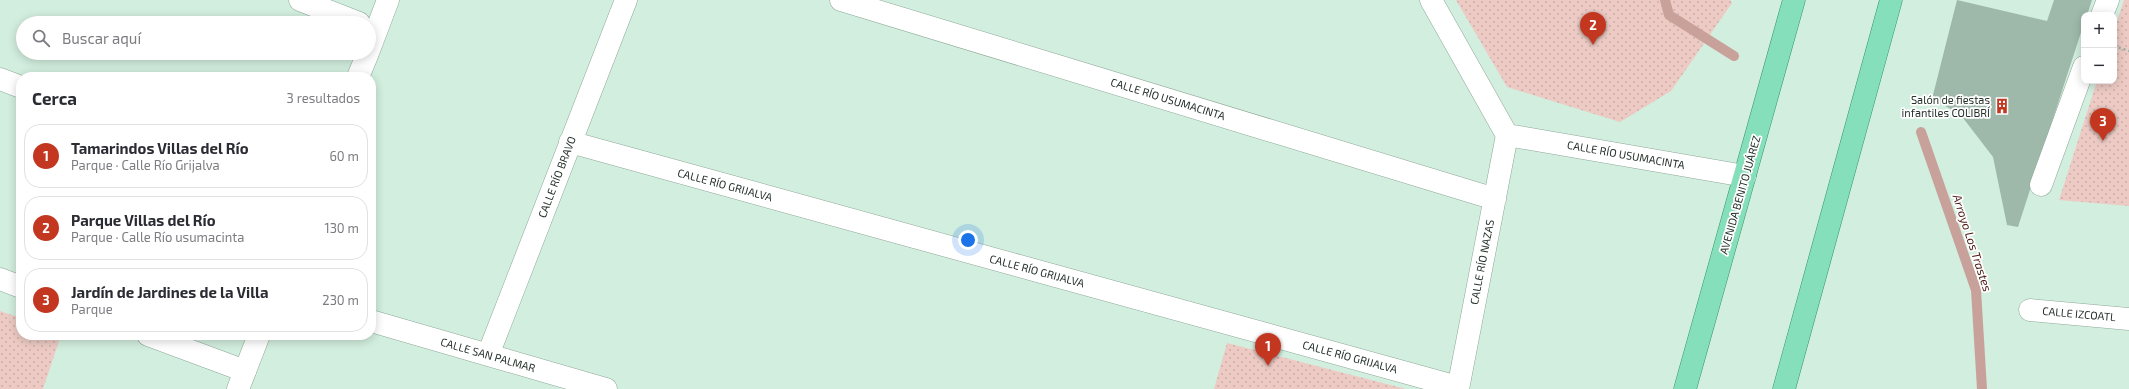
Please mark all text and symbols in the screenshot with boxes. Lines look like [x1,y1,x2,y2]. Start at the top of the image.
pin: 2 [1580,12,1606,45]
map controls [2081,12,2117,84]
button: + [2081,12,2117,48]
search box [16,16,376,60]
icon: search [30,27,52,49]
text: Buscar aquí [62,29,141,47]
button: − [2081,48,2117,84]
street label: CALLE RÍO USUMACINTA [1109,75,1227,122]
text: Cerca [32,88,77,108]
text: 3 resultados [287,90,360,106]
place label: Salón de fiestas infantiles COLIBRÍ [1902,93,1991,119]
building icon: Salón de fiestas infantiles COLIBRÍ [1993,97,2011,115]
pin: 3 [2090,108,2116,141]
street label: CALLE RÍO BRAVO [535,134,578,220]
street label: AVENIDA BENITO JUÁREZ [1716,134,1763,256]
street label: CALLE RÍO USUMACINTA [1566,138,1686,171]
text: Tamarindos Villas del Río [71,139,249,157]
text: 1 [43,148,49,164]
text: 60 m [329,148,359,164]
text: Parque · Calle Río Grijalva [71,157,220,173]
street label: CALLE RÍO GRIJALVA [676,166,774,203]
water label: Arroyo Los Trastes [1949,191,1995,293]
text: Parque Villas del Río [71,211,216,229]
street label: CALLE RÍO NAZAS [1467,218,1496,306]
text: 2 [42,220,50,236]
text: 130 m [324,220,359,236]
text: Parque · Calle Río usumacinta [71,229,244,245]
your location [958,230,978,250]
street label: CALLE RÍO GRIJALVA [988,252,1086,289]
text: Jardín de Jardines de la Villa [71,283,269,301]
text: 3 [42,292,50,308]
text: 230 m [322,292,359,308]
text: Parque [71,301,113,317]
street label: CALLE IZCOATL [2042,304,2117,323]
pin: 1 [1255,333,1281,366]
street label: CALLE SAN PALMAR [439,335,537,374]
street label: CALLE RÍO GRIJALVA [1301,338,1399,375]

